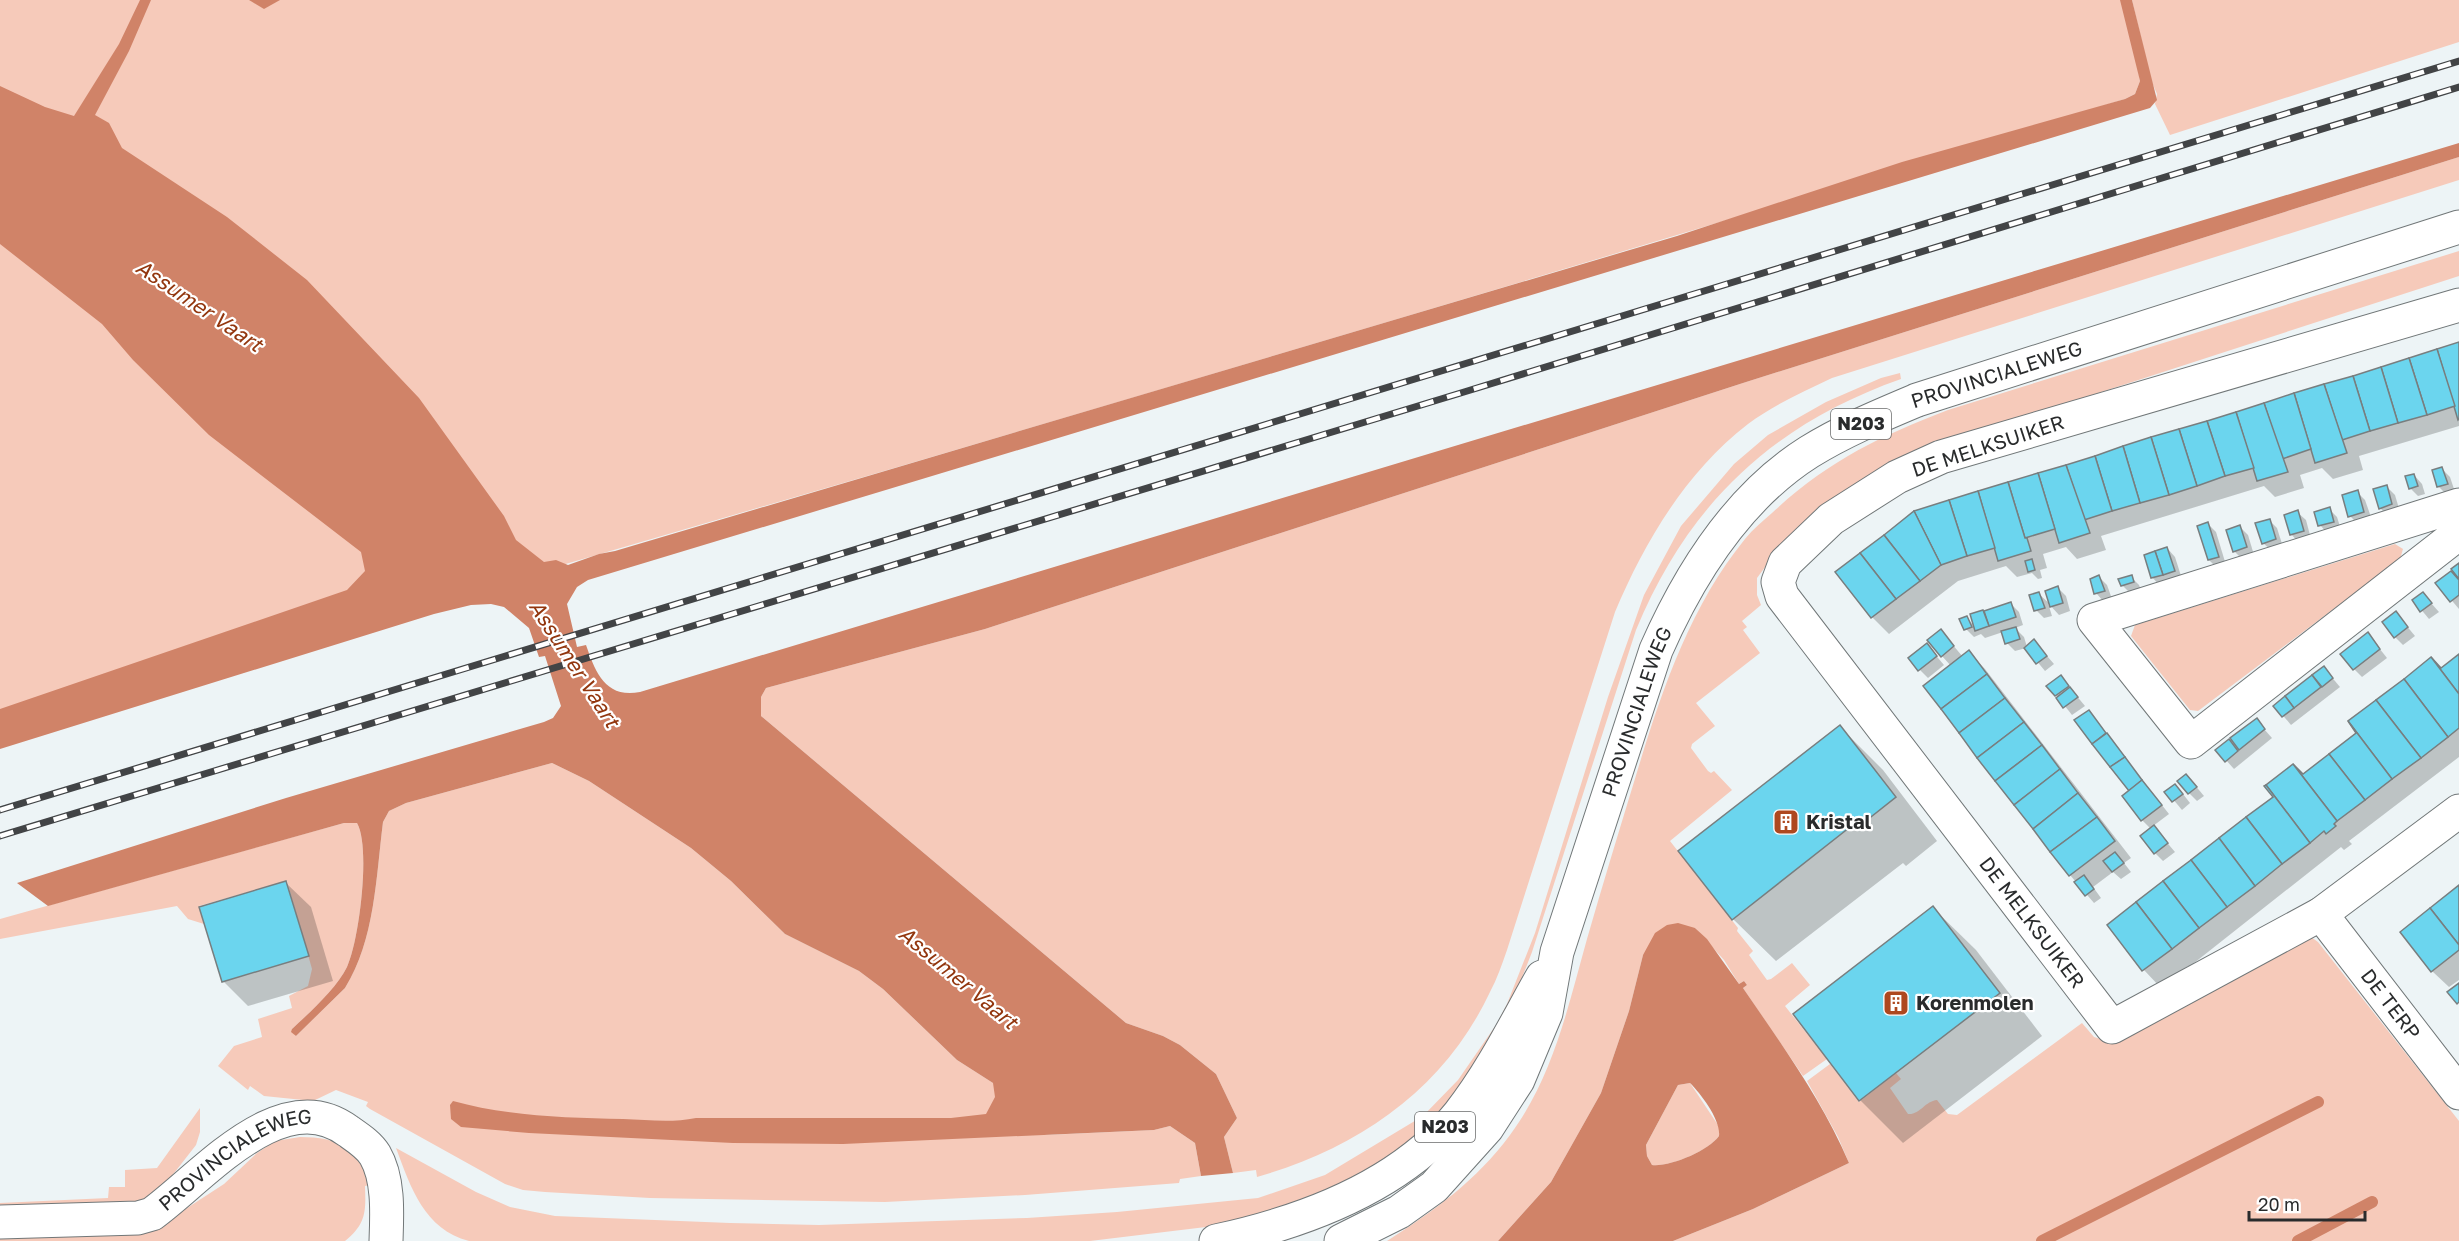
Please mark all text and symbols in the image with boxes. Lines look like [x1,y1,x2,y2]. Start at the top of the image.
water label: Assumer Vaart [131,253,270,358]
street label: PROVINCIALEWEG [1908,335,2085,412]
road number: N203 [1831,409,1891,439]
street label: DE MELKSUIKER [1909,409,2067,481]
water label: Assumer Vaart [524,595,627,734]
street label: PROVINCIALEWEG [1596,622,1676,800]
building icon: Kristal [1771,807,1801,837]
place label: Kristal [1806,809,1871,833]
street label: DE MELKSUIKER [1975,852,2091,992]
water label: Assumer Vaart [894,920,1025,1036]
street label: DE TERP [2357,964,2426,1044]
building icon: Korenmolen [1881,988,1911,1018]
place label: Korenmolen [1916,990,2034,1014]
street label: PROVINCIALEWEG [153,1104,312,1215]
road number: N203 [1415,1112,1475,1142]
scale bar [2249,1184,2364,1222]
text: 20 m [2258,1193,2300,1215]

